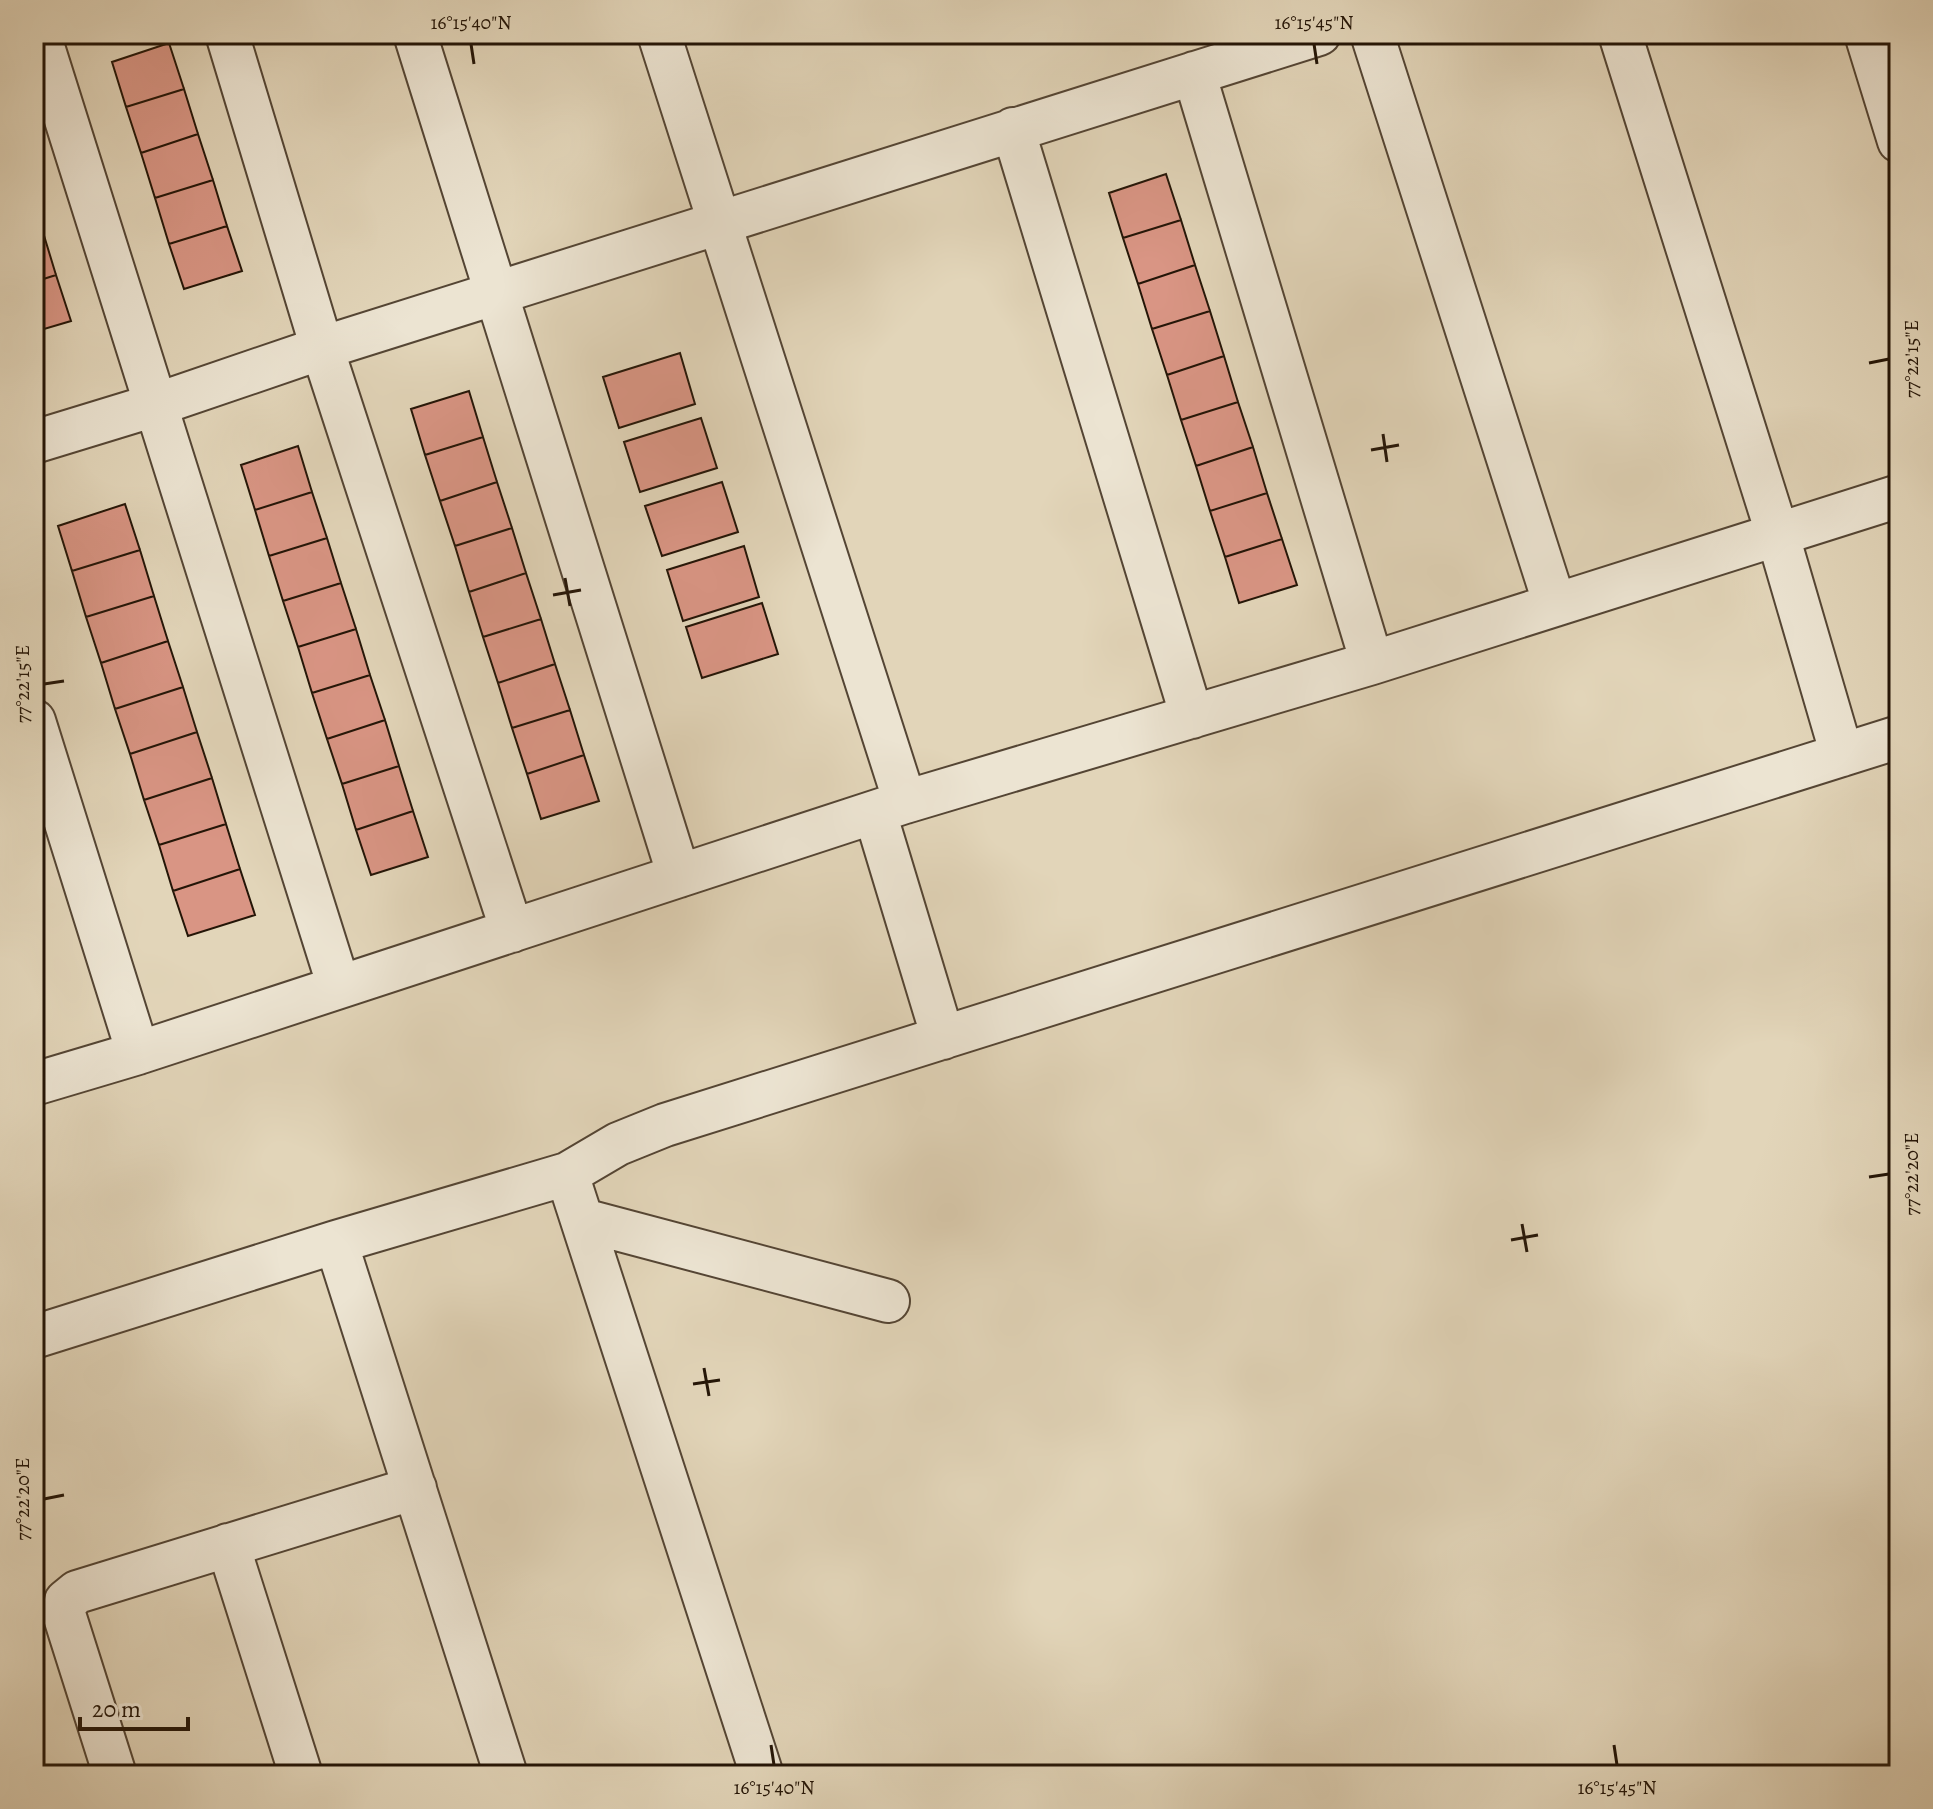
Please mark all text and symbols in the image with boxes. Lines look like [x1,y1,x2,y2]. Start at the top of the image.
text: 16°15'40"N [430,9,512,36]
text: 16°15'45"N [1274,9,1354,36]
text: 77°22'15"E [1898,320,1925,398]
text: 77°22'15"E [9,645,36,723]
text: 77°22'20"E [1898,1132,1925,1216]
text: 77°22'20"E [9,1457,36,1541]
scale bar [80,1681,188,1731]
text: 20 m [92,1693,141,1725]
text: 16°15'40"N [733,1774,815,1801]
text: 16°15'45"N [1577,1774,1657,1801]

